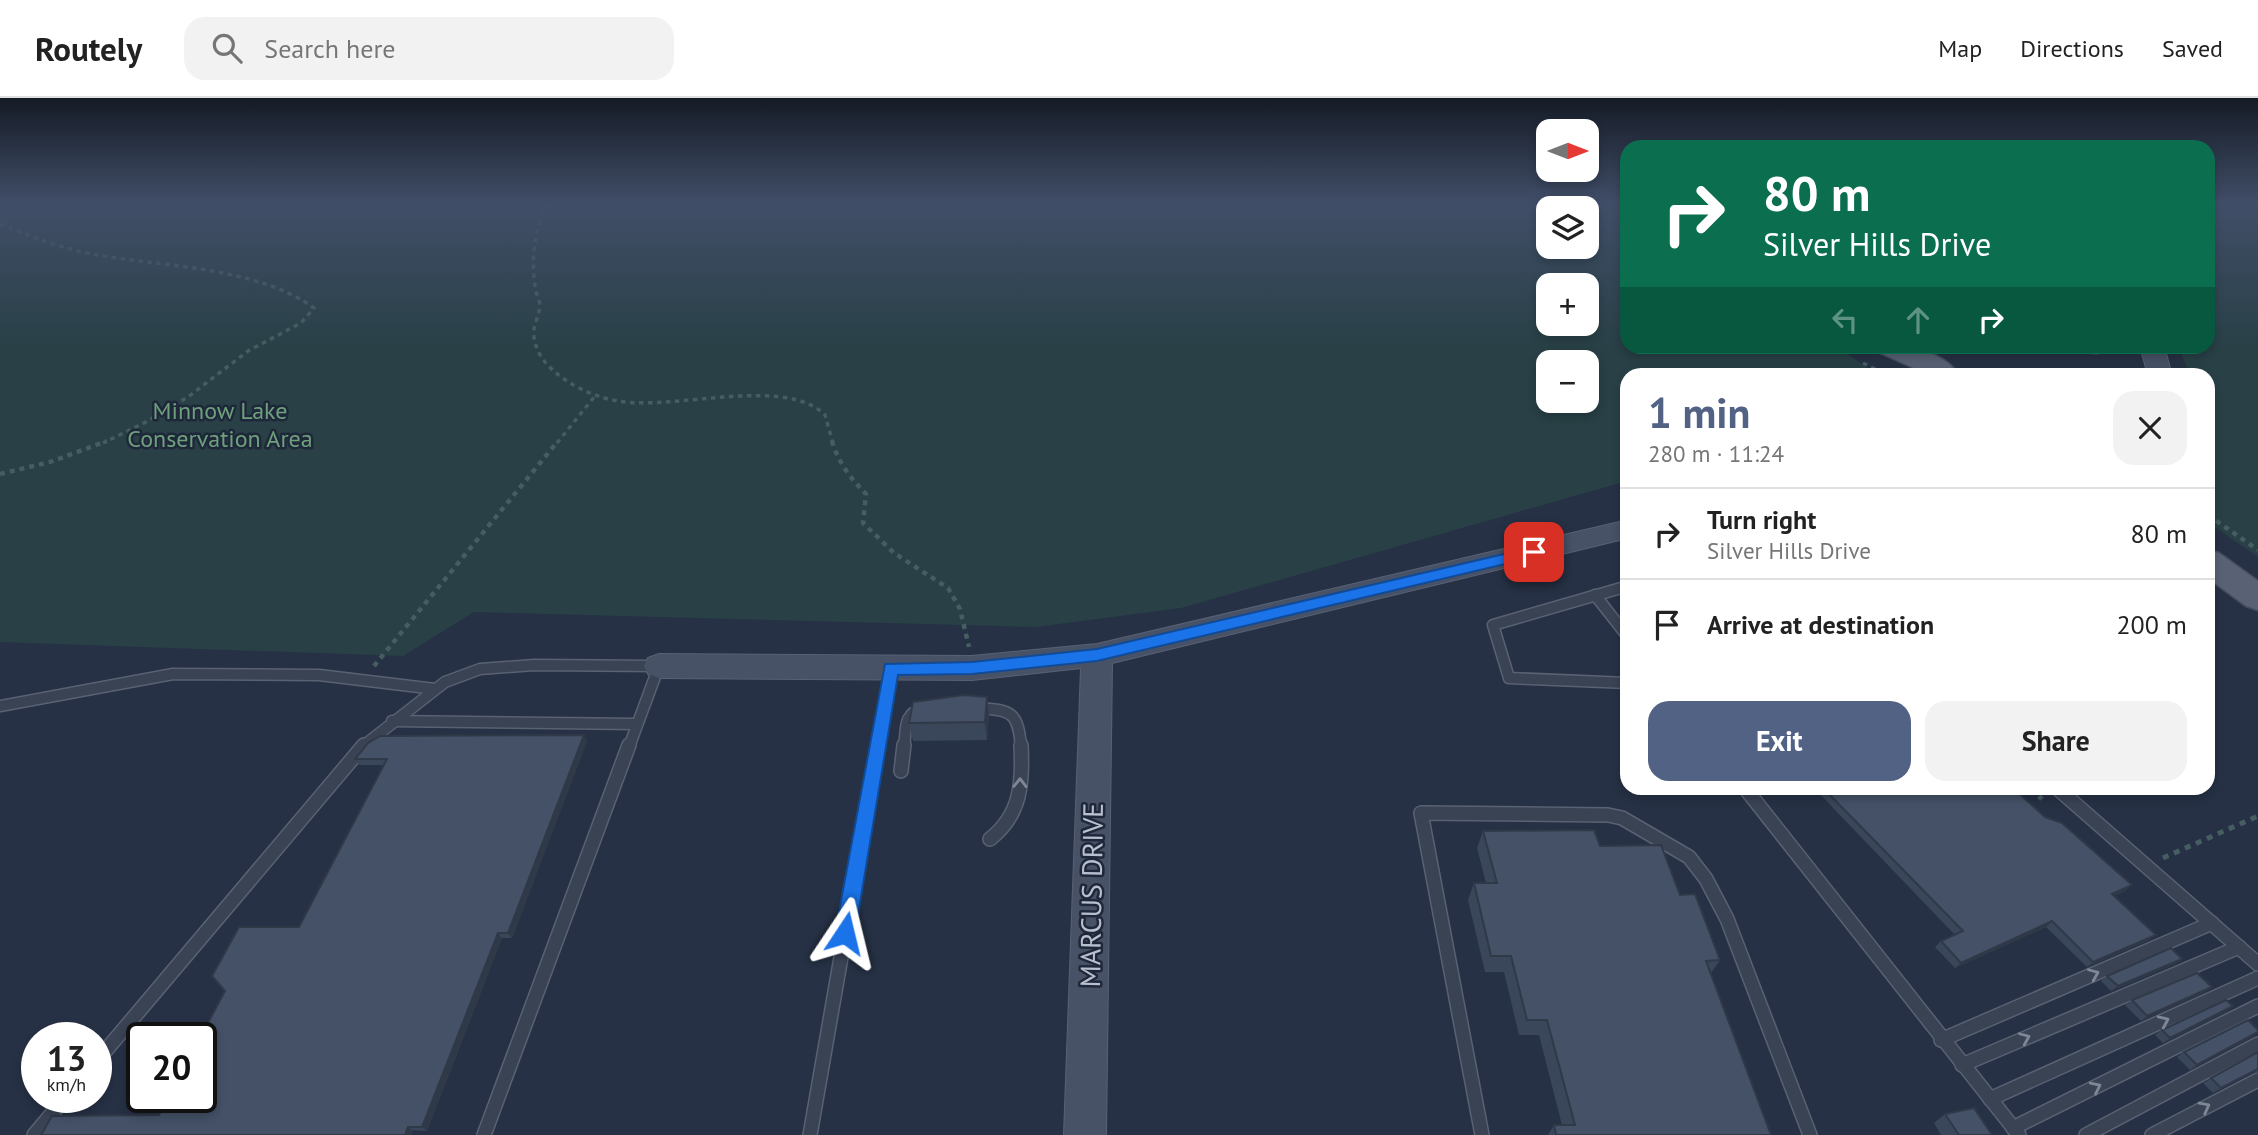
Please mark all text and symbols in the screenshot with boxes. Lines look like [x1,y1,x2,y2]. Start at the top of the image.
search box [184,17,674,80]
text: Routely [35,27,142,70]
icon: search [208,29,246,67]
text: Search here [264,32,395,65]
text: Map [1938,33,1982,64]
text: Directions [2020,33,2124,64]
text: Saved [2162,33,2223,64]
north arrow [1536,119,1600,182]
map controls [1536,119,1599,413]
text: 80 m [1763,161,1870,225]
icon: right [1648,168,1739,259]
button: layers [1536,196,1599,259]
text: Silver Hills Drive [1763,223,1991,265]
button: + [1536,273,1599,336]
icon: left [1826,301,1864,339]
icon: ahead [1899,301,1937,339]
icon: right [1972,301,2010,339]
button: − [1536,350,1599,413]
text: 1 min [1648,385,1750,440]
button: close [2113,391,2187,465]
park label: Minnow Lake Conservation Area [127,395,313,454]
text: 280 m · 11:24 [1648,439,1784,468]
text: Turn right [1707,503,1816,536]
icon: right [1648,515,1686,553]
text: 80 m [2131,517,2187,550]
pin [1504,522,1564,582]
icon: arrive [1515,533,1553,571]
text: Silver Hills Drive [1707,536,1871,565]
icon: arrive [1648,606,1686,644]
text: Arrive at destination [1707,608,1934,641]
text: 200 m [2116,608,2187,641]
button: Exit [1648,701,1911,781]
button: Share [1925,701,2187,781]
one-way arrow [1012,778,1028,788]
street label: MARCUS DRIVE [1071,802,1111,988]
position arrow [808,896,882,970]
one-way arrow [2087,968,2099,982]
one-way arrow [2156,1015,2169,1029]
speed limit sign: 20 [126,1022,217,1113]
one-way arrow [2018,1033,2030,1047]
text: 13 [47,1035,86,1081]
text: km/h [47,1073,86,1096]
one-way arrow [2089,1081,2102,1095]
one-way arrow [2198,1102,2210,1116]

